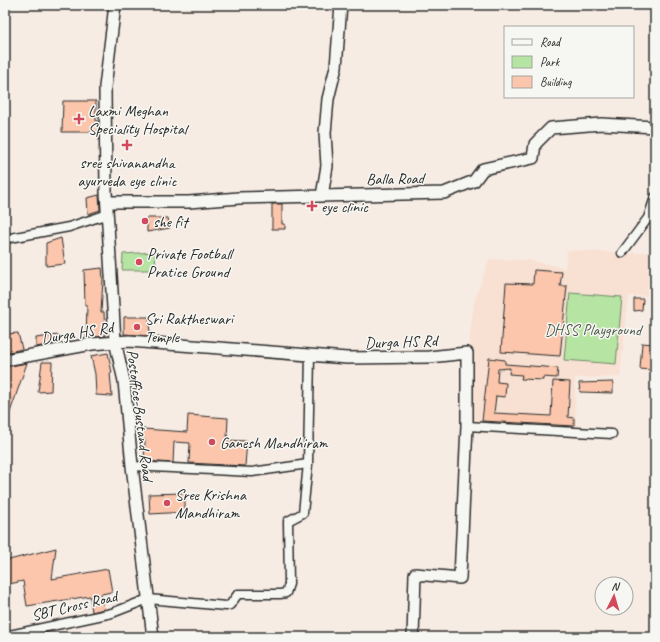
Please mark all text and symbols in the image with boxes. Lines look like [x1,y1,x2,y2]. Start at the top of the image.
legend [504,26,634,98]
text: Road [540,34,562,50]
text: Park [540,54,561,70]
text: Building [540,74,572,90]
place label: Laxmi Meghan Speciality Hospital [88,101,190,139]
marker: Laxmi Meghan Speciality Hospital [73,113,85,125]
marker: sree shivanandha ayurveda eye clinic [121,139,133,151]
place label: sree shivanandha ayurveda eye clinic [77,153,178,191]
street label: Balla Road [366,168,427,190]
place label: eye clinic [321,197,369,217]
marker: eye clinic [306,200,318,212]
place label: she fit [153,212,190,232]
marker: she fit [140,216,150,226]
place label: Private Football Pratice Ground [147,244,235,282]
marker: Private Football Pratice Ground [134,257,144,267]
place label: Sri Raktheswari Temple [145,309,235,347]
street label: Durga HS Rd [40,317,117,349]
park label: DHSS Playground [545,320,644,340]
marker: Sri Raktheswari Temple [132,322,142,332]
street label: Durga HS Rd [365,331,440,353]
street label: Postoffice-Bustand Road [122,348,158,485]
place label: Ganesh Mandhiram [220,433,329,453]
marker: Ganesh Mandhiram [207,437,217,447]
place label: Sree Krishna Mandhiram [175,485,247,523]
marker: Sree Krishna Mandhiram [162,498,172,508]
north arrow [594,576,634,616]
text: N [611,579,621,593]
street label: SBT Cross Road [30,586,122,626]

